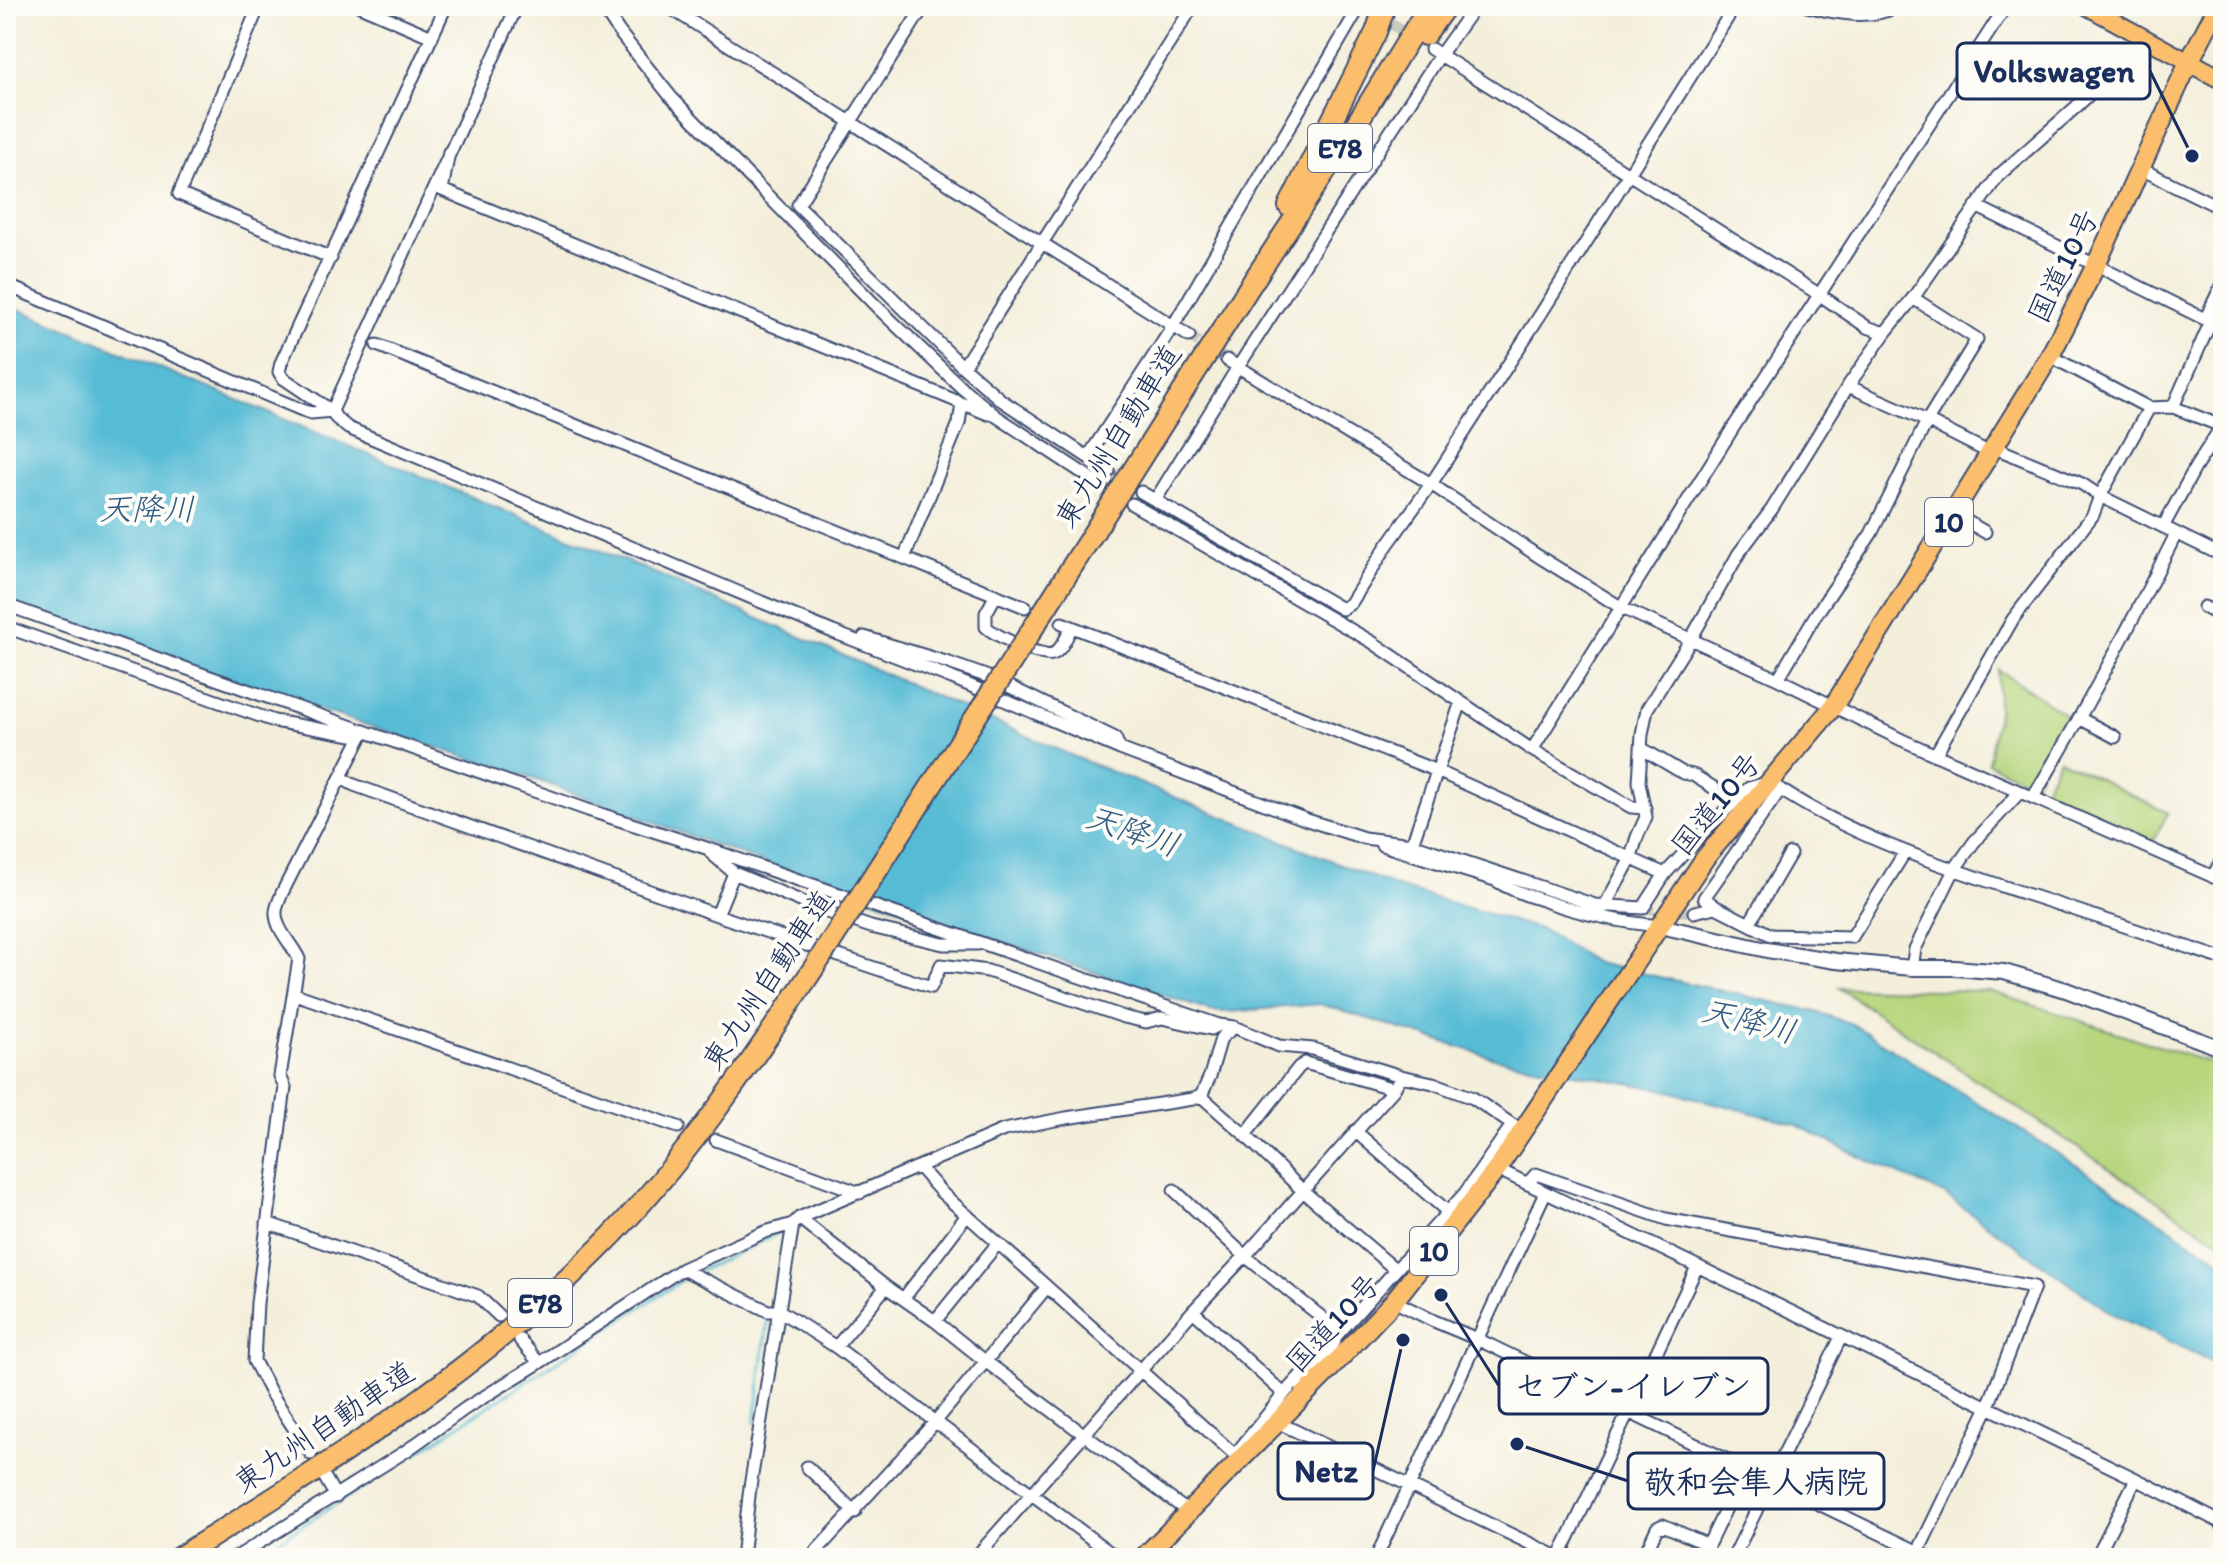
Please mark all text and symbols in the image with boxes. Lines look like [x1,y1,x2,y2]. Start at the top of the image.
callout: Volkswagen [1957,43,2150,99]
text: Volkswagen [1973,52,2135,90]
road number: E78 [1308,124,1372,172]
street label: 国道10号 [2019,203,2106,329]
street label: 東九州自動車道 [1046,337,1189,535]
water label: 天降川 [99,490,195,528]
road number: 10 [1925,498,1973,546]
street label: 国道10号 [1663,744,1769,863]
water label: 天降川 [1081,797,1185,865]
street label: 東九州自動車道 [694,882,842,1077]
water label: 天降川 [1698,991,1800,1051]
road number: 10 [1410,1227,1458,1275]
street label: 国道10号 [1277,1265,1388,1380]
road number: E78 [508,1279,572,1327]
street label: 東九州自動車道 [226,1353,421,1501]
callout: セブン-イレブン [1499,1358,1768,1414]
text: セブン-イレブン [1515,1367,1751,1405]
callout: Netz [1278,1443,1373,1499]
text: Netz [1294,1452,1358,1490]
callout: 敬和会隼人病院 [1628,1453,1884,1509]
text: 敬和会隼人病院 [1644,1463,1868,1501]

